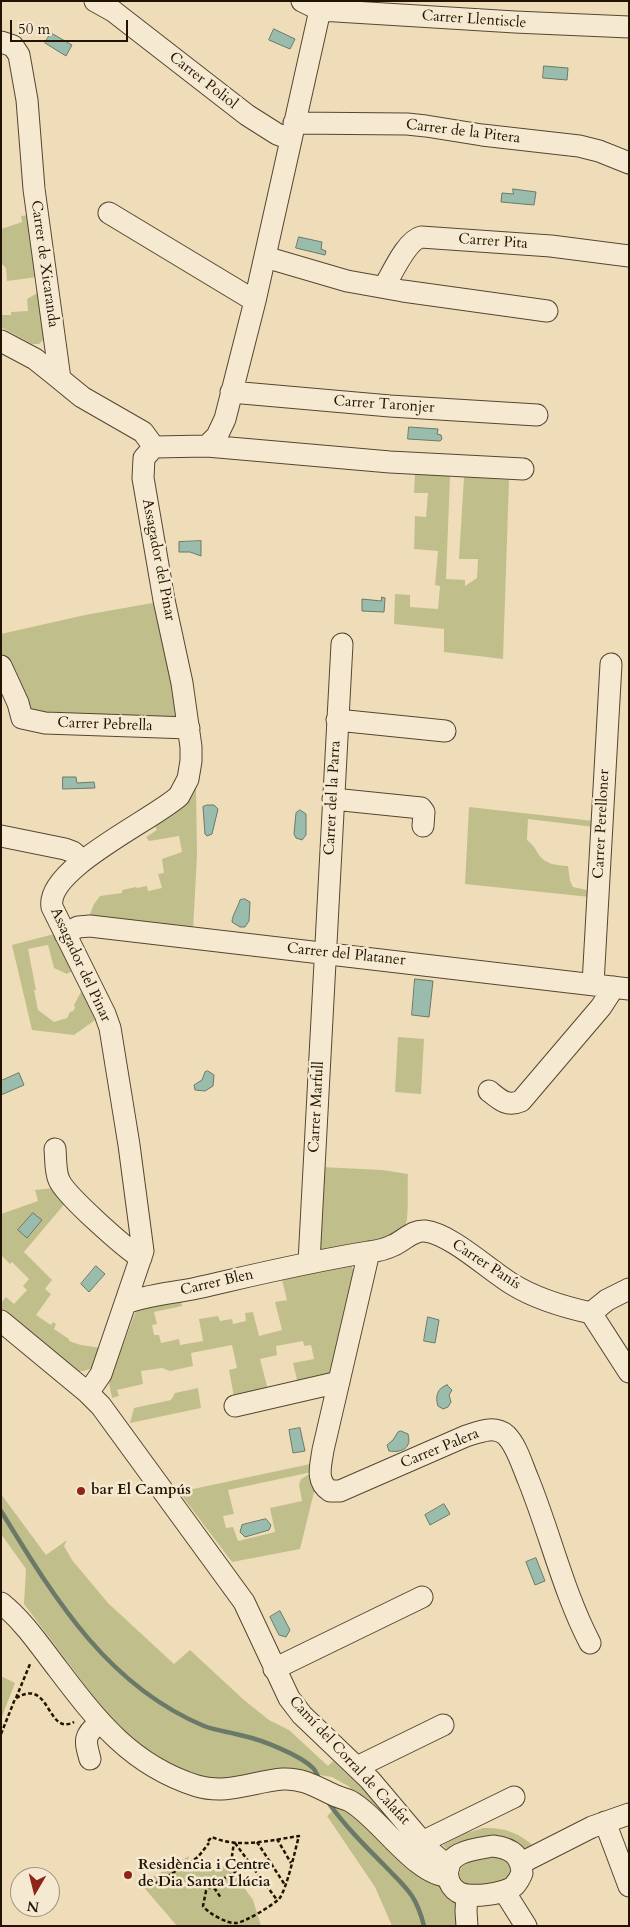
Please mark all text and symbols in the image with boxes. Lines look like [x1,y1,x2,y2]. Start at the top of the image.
street label: Carrer Llentiscle [421,7,527,33]
scale bar [12,10,130,42]
text: 50 m [18,19,50,39]
street label: Carrer Poliol [165,49,241,113]
street label: Carrer de la Pitera [405,116,521,148]
street label: Carrer de Xicaranda [26,199,62,329]
street label: Carrer Pita [458,231,528,253]
street label: Carrer Taronjer [333,392,435,418]
street label: Assagador del Pinar [137,497,179,623]
street label: Carrer Pebrella [57,714,153,736]
street label: Carrer del la Parra [321,740,345,856]
street label: Carrer Perelloner [590,769,614,879]
street label: Assagador del Pinar [46,905,114,1025]
street label: Carrer del Plataner [286,940,406,970]
street label: Carrer Marfull [306,1061,328,1153]
street label: Carrer Panís [448,1236,524,1294]
street label: Carrer Blen [179,1266,255,1300]
street label: Carrer Palera [398,1425,482,1473]
place label: bar El Campús [91,1482,191,1500]
marker: bar El Campús [75,1485,87,1497]
street label: Camí del Corral de Calafat [285,1693,413,1829]
place label: Residència i Centre de Dia Santa Llúcia [138,1857,271,1892]
north arrow [10,1867,60,1917]
marker: Residència i Centre de Dia Santa Llúcia [122,1869,134,1881]
text: N [26,1896,40,1917]

